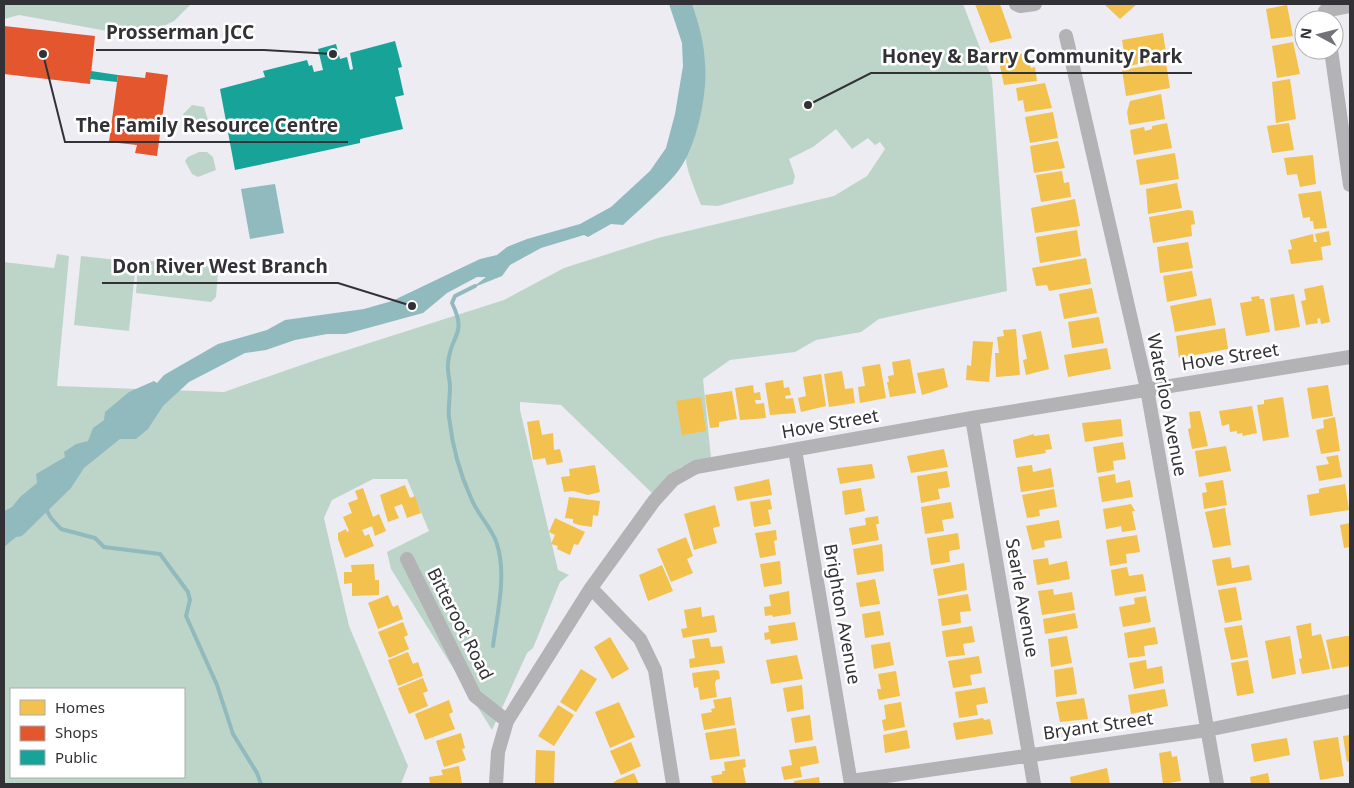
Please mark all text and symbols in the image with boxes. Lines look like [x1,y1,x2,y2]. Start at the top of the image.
north arrow [1294,10,1344,60]
callout: Prosserman JCC [96,16,264,50]
text: Prosserman JCC [106,19,254,45]
text: N [1295,27,1316,40]
callout: Honey & Barry Community Park [871,39,1192,73]
text: Honey & Barry Community Park [882,43,1182,69]
callout: The Family Resource Centre [65,108,348,142]
text: The Family Resource Centre [76,112,338,138]
callout: Don River West Branch [102,249,338,283]
text: Don River West Branch [112,253,328,279]
street label: Waterloo Avenue [1142,331,1194,478]
street label: Hove Street [1180,336,1281,376]
street label: Hove Street [779,403,881,443]
street label: Searle Avenue [1001,537,1045,659]
street label: Brighton Avenue [819,542,867,686]
street label: Bitteroot Road [422,563,499,684]
legend [10,688,185,778]
text: Homes [55,697,105,717]
street label: Bryant Street [1041,705,1155,745]
text: Shops [55,722,98,742]
text: Public [55,747,98,767]

